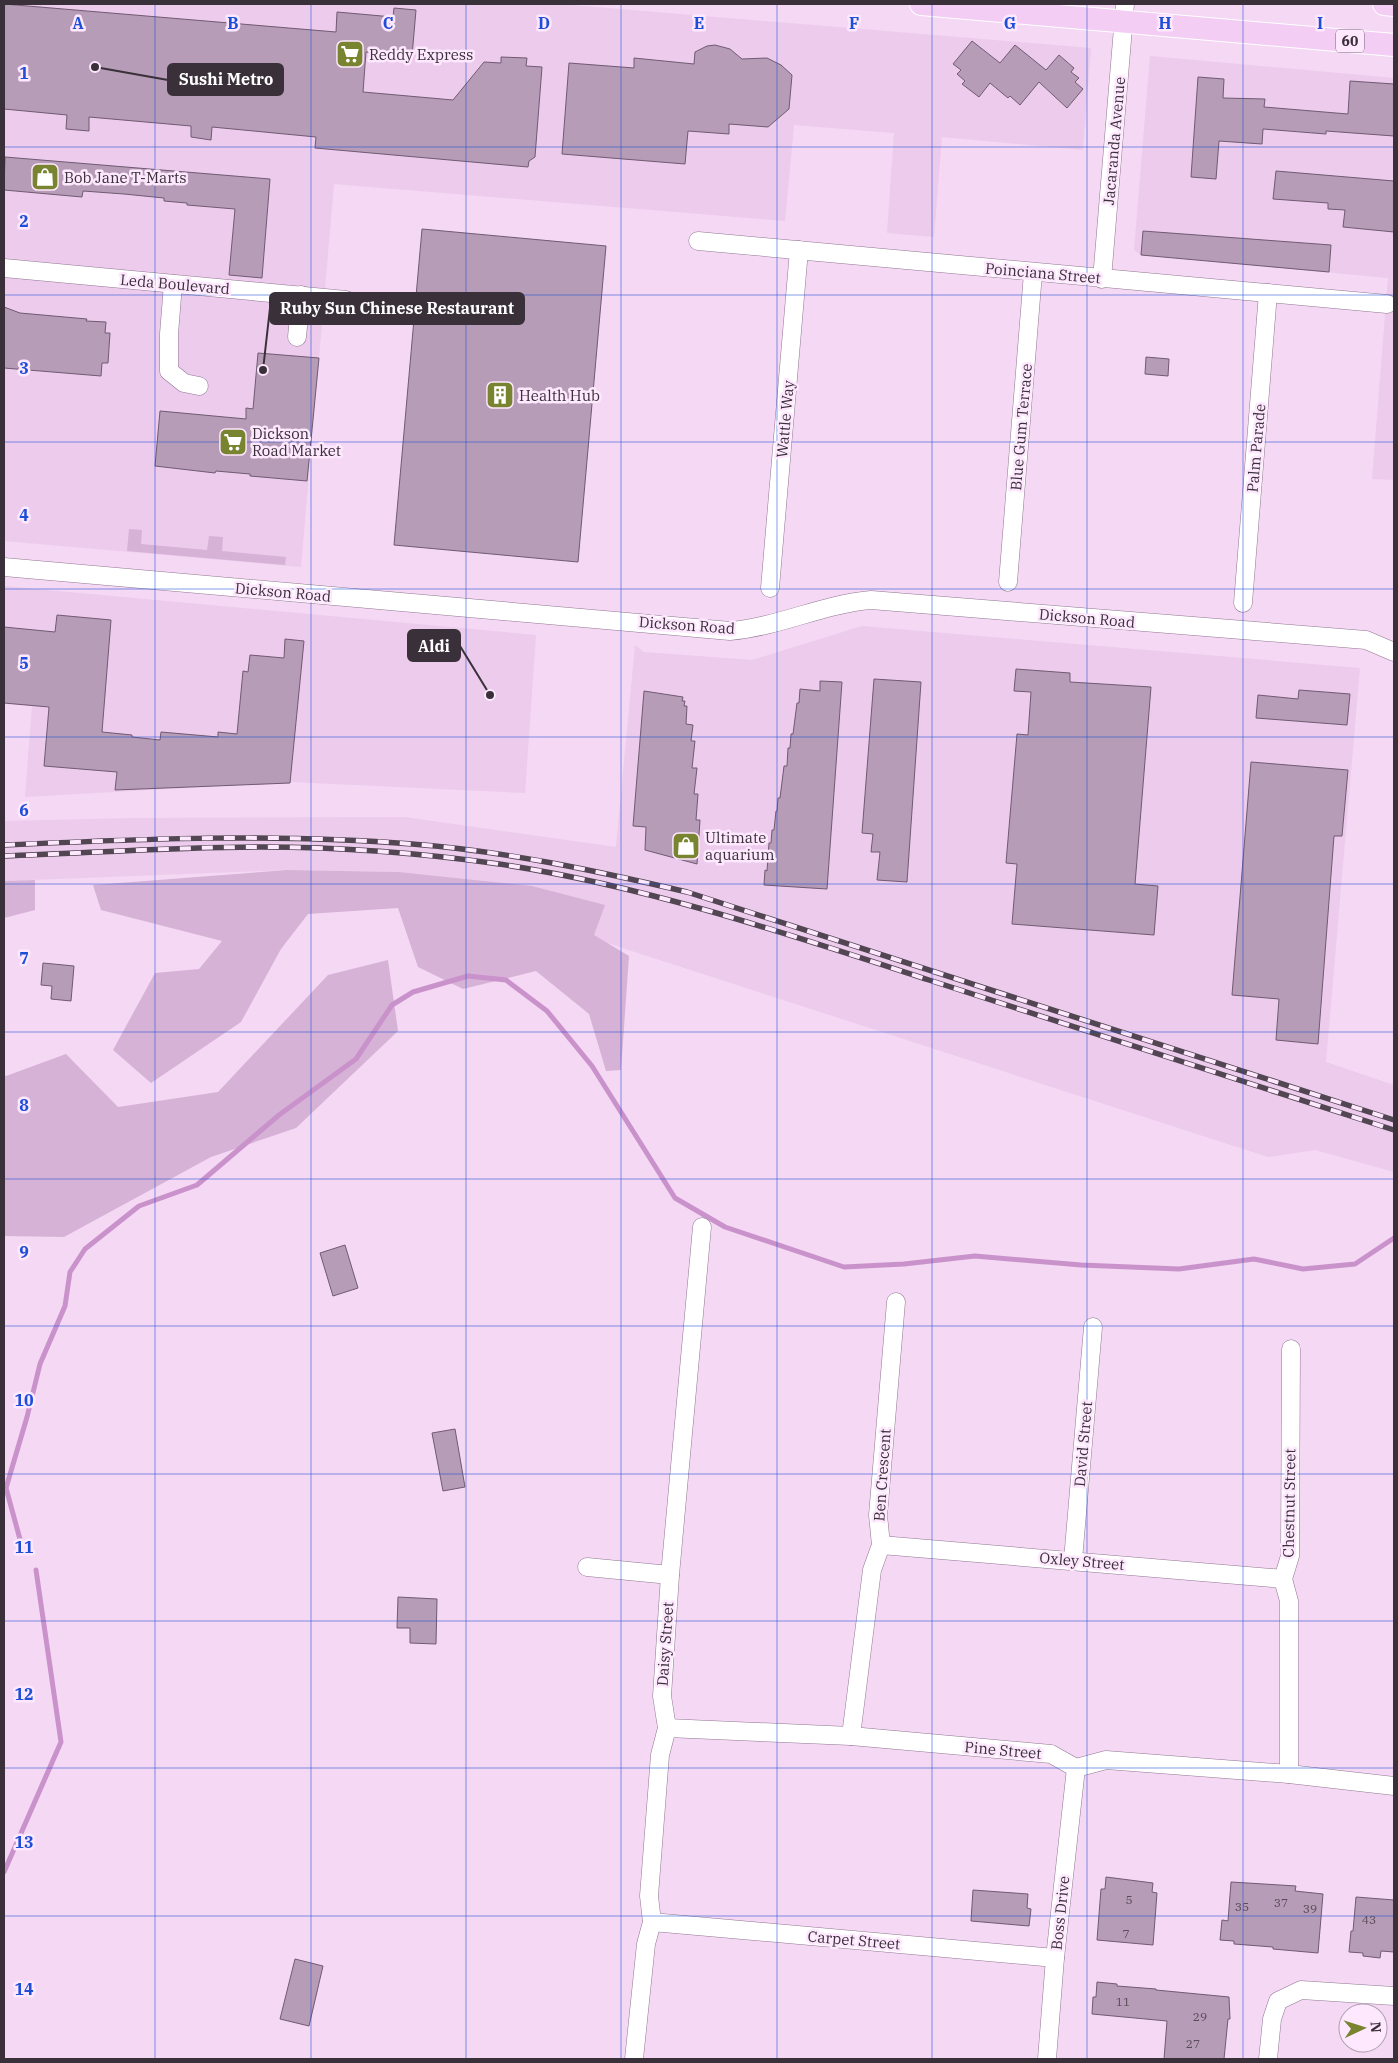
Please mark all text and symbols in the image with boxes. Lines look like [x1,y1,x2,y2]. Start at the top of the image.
text: A [72,13,84,33]
text: B [227,13,239,33]
text: C [383,13,393,33]
text: D [538,13,550,33]
text: E [694,13,704,33]
text: F [849,13,859,33]
text: G [1004,13,1016,33]
text: H [1159,13,1172,33]
text: I [1317,13,1323,33]
road number: 60 [1336,29,1364,52]
supermarket icon: Reddy Express [335,39,365,69]
place label: Reddy Express [369,45,473,64]
text: 1 [19,63,29,83]
callout: Sushi Metro [168,64,283,95]
text: Sushi Metro [179,69,273,89]
street label: Jacaranda Avenue [1099,76,1129,206]
shop icon: Bob Jane T-Marts [30,162,60,192]
place label: Bob Jane T-Marts [64,168,187,187]
text: 2 [19,211,29,231]
street label: Poinciana Street [984,258,1102,288]
street label: Leda Boulevard [119,270,231,298]
callout: Ruby Sun Chinese Restaurant [270,293,524,324]
text: Ruby Sun Chinese Restaurant [280,298,514,318]
text: 3 [19,358,29,378]
street label: Blue Gum Terrace [1006,363,1036,491]
street label: Wattle Way [772,379,798,459]
building icon: Health Hub [485,380,515,410]
place label: Health Hub [519,386,600,405]
street label: Palm Parade [1243,403,1269,493]
place label: Dickson Road Market [252,424,341,460]
supermarket icon: Dickson Road Market [218,427,248,457]
text: 4 [19,505,29,525]
street label: Dickson Road [234,578,332,606]
street label: Dickson Road [1038,604,1136,632]
street label: Dickson Road [638,612,736,638]
callout: Aldi [408,630,460,661]
text: Aldi [418,636,450,656]
text: 5 [19,653,29,673]
text: 6 [19,800,29,820]
place label: Ultimate aquarium [705,828,775,864]
shop icon: Ultimate aquarium [671,831,701,861]
text: 7 [19,948,29,968]
text: 8 [19,1095,29,1115]
text: 9 [19,1242,29,1262]
text: 10 [14,1390,34,1410]
street label: David Street [1070,1400,1096,1488]
street label: Ben Crescent [869,1428,895,1522]
street label: Chestnut Street [1279,1448,1299,1558]
text: 11 [14,1537,34,1557]
street label: Oxley Street [1039,1548,1125,1574]
street label: Daisy Street [653,1601,677,1687]
text: 12 [14,1684,34,1704]
street label: Pine Street [964,1737,1042,1763]
text: 13 [14,1832,34,1852]
street label: Boss Drive [1047,1875,1073,1951]
house number: 5 [1125,1892,1133,1907]
house number: 37 [1274,1895,1288,1910]
house number: 35 [1235,1899,1249,1914]
house number: 39 [1303,1901,1317,1916]
house number: 43 [1362,1912,1376,1927]
street label: Carpet Street [807,1926,901,1954]
house number: 7 [1122,1926,1130,1941]
text: 14 [14,1979,34,1999]
house number: 11 [1116,1994,1130,2009]
north arrow [1338,2003,1388,2053]
house number: 29 [1193,2009,1207,2024]
text: N [1367,2021,1385,2033]
house number: 27 [1186,2036,1200,2051]

